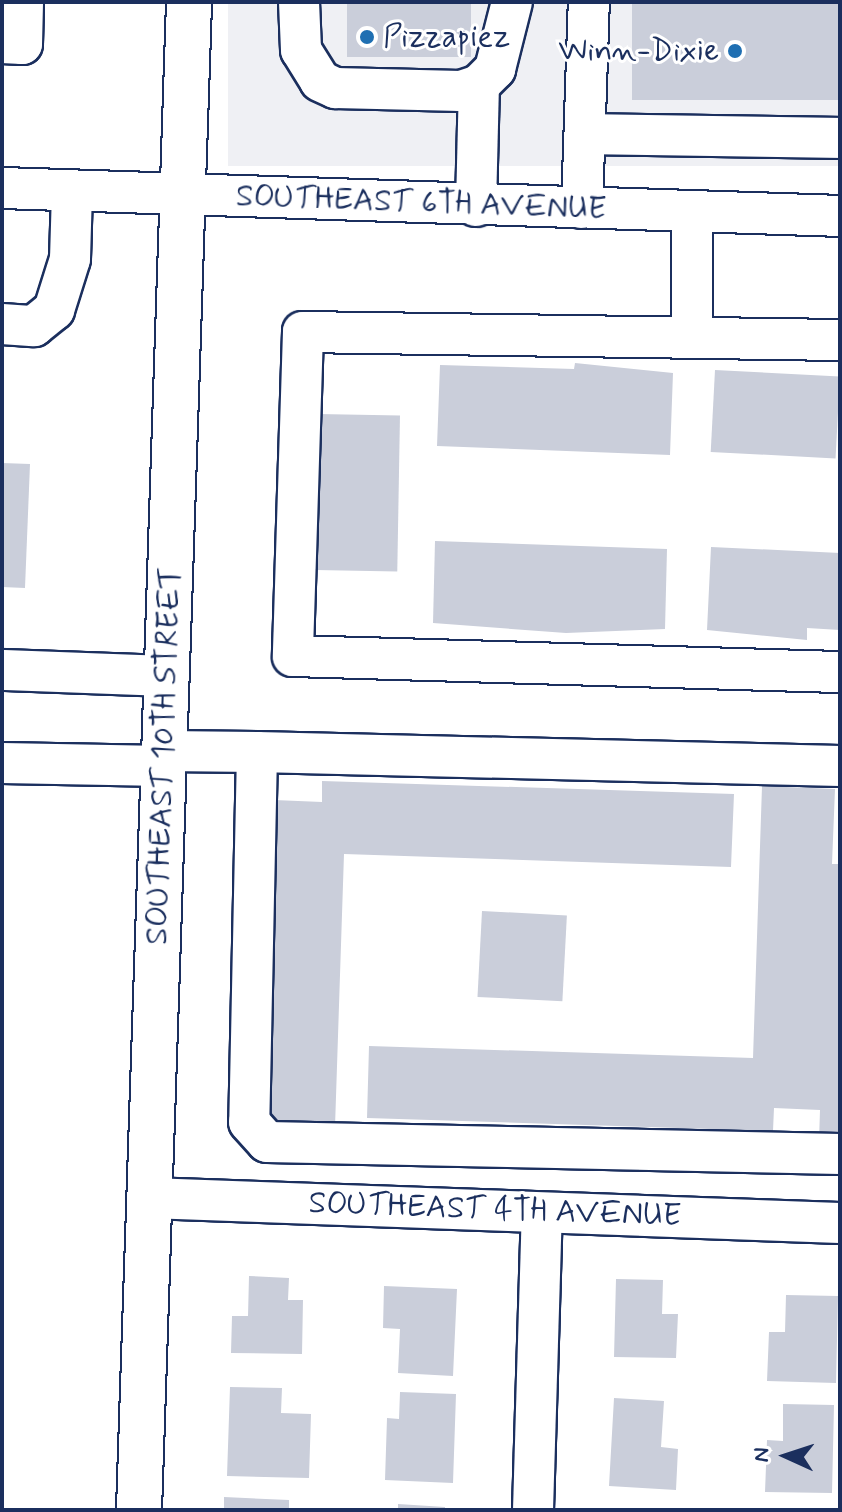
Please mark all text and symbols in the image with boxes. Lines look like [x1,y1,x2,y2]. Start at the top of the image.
place label: Pizzapiez [383,18,510,56]
marker: Pizzapiez [358,28,376,46]
place label: Winn-Dixie [558,32,719,70]
marker: Winn-Dixie [726,42,744,60]
street label: SOUTHEAST 6TH AVENUE [236,177,606,229]
street label: SOUTHEAST 10TH STREET [138,565,190,947]
street label: SOUTHEAST 4TH AVENUE [309,1184,681,1236]
north arrow [746,1416,826,1496]
text: N [748,1447,776,1463]

